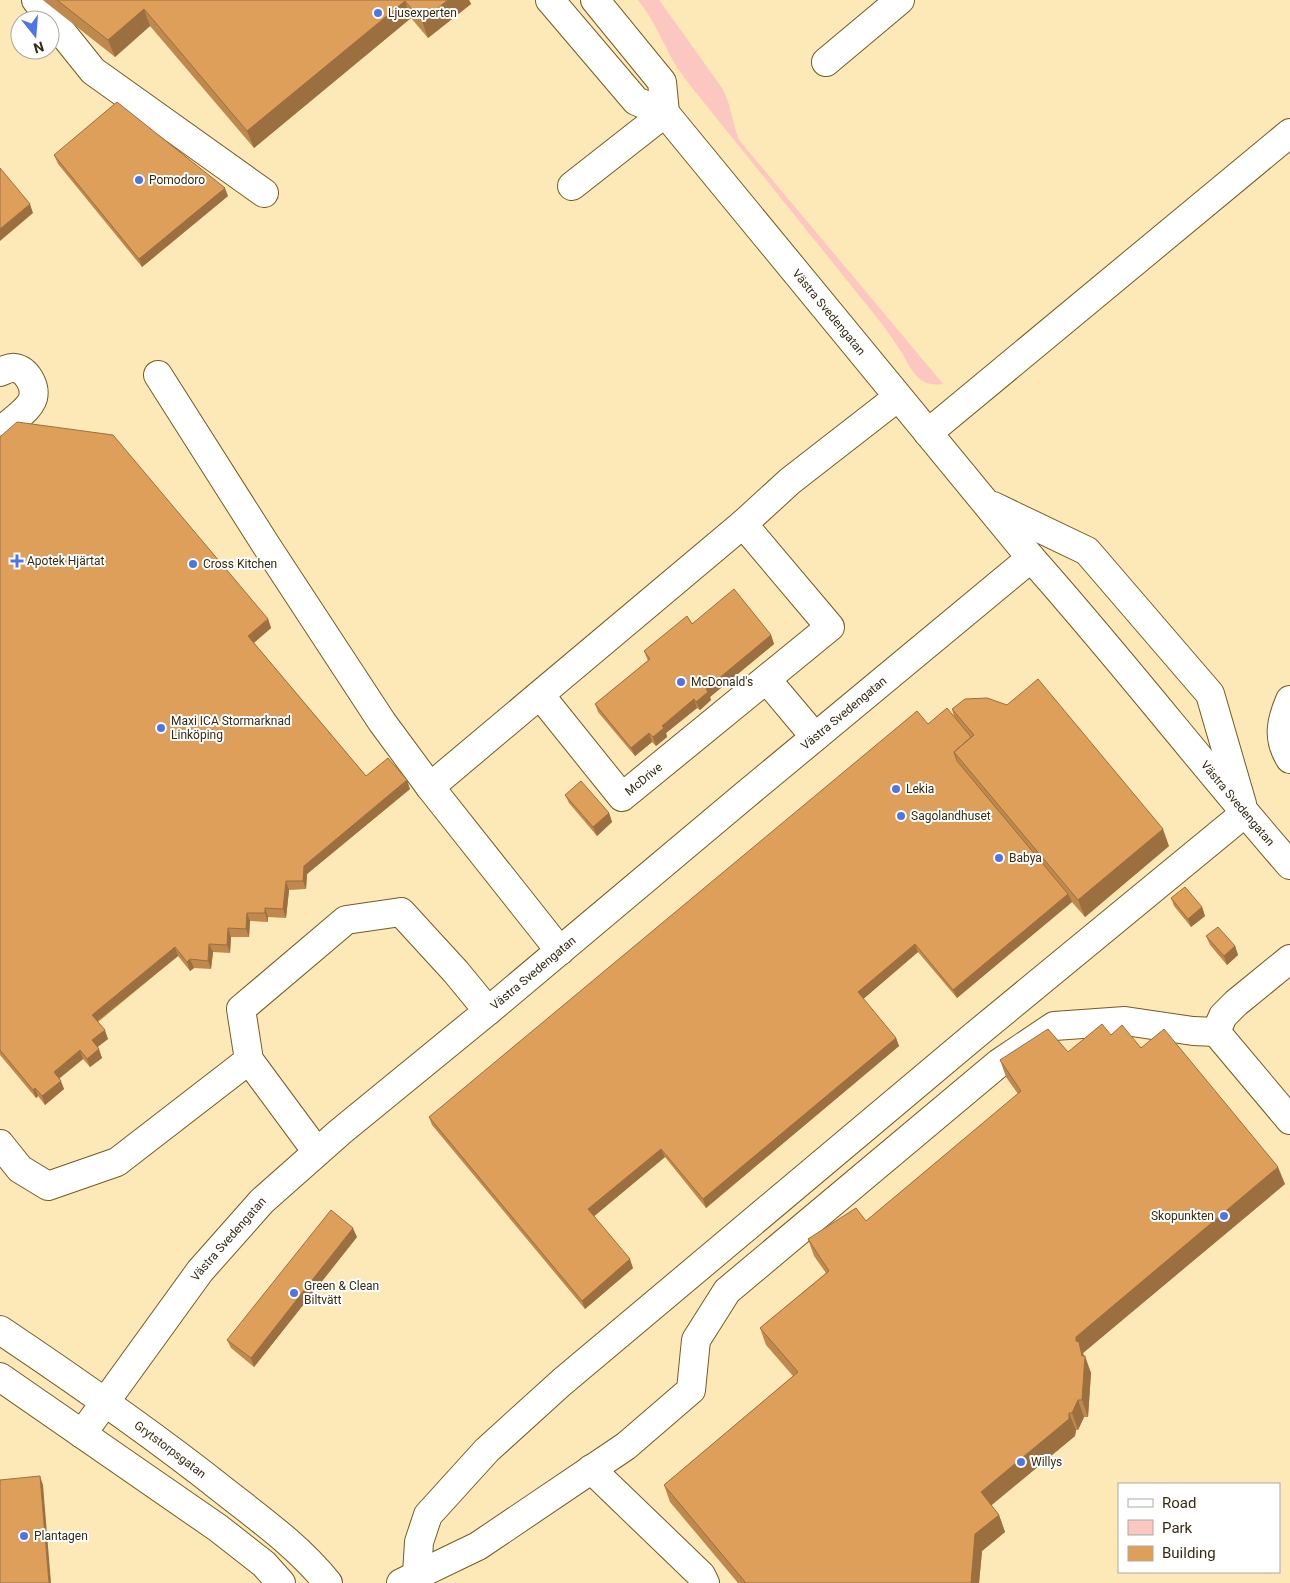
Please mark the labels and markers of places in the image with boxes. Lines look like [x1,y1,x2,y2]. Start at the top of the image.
place label: Ljusexperten [388,6,457,20]
marker: Ljusexperten [372,7,384,19]
place label: Pomodoro [149,173,205,187]
marker: Pomodoro [133,174,145,186]
place label: Apotek Hjärtat [27,554,105,568]
marker: Apotek Hjärtat [11,555,23,567]
place label: Cross Kitchen [203,557,277,571]
marker: Cross Kitchen [187,558,199,570]
place label: McDonald's [691,675,753,689]
marker: McDonald's [675,676,687,688]
place label: Maxi ICA Stormarknad Linköping [171,714,291,742]
marker: Maxi ICA Stormarknad Linköping [155,722,167,734]
place label: Lekia [906,782,934,796]
marker: Lekia [890,783,902,795]
place label: Sagolandhuset [911,809,991,823]
marker: Sagolandhuset [895,810,907,822]
place label: Babya [1009,851,1042,865]
marker: Babya [993,852,1005,864]
place label: Skopunkten [1151,1209,1214,1223]
marker: Skopunkten [1218,1210,1230,1222]
place label: Green & Clean Biltvätt [304,1279,379,1307]
marker: Green & Clean Biltvätt [288,1287,300,1299]
place label: Willys [1031,1455,1062,1469]
marker: Willys [1015,1456,1027,1468]
place label: Plantagen [34,1529,88,1543]
marker: Plantagen [18,1530,30,1542]

